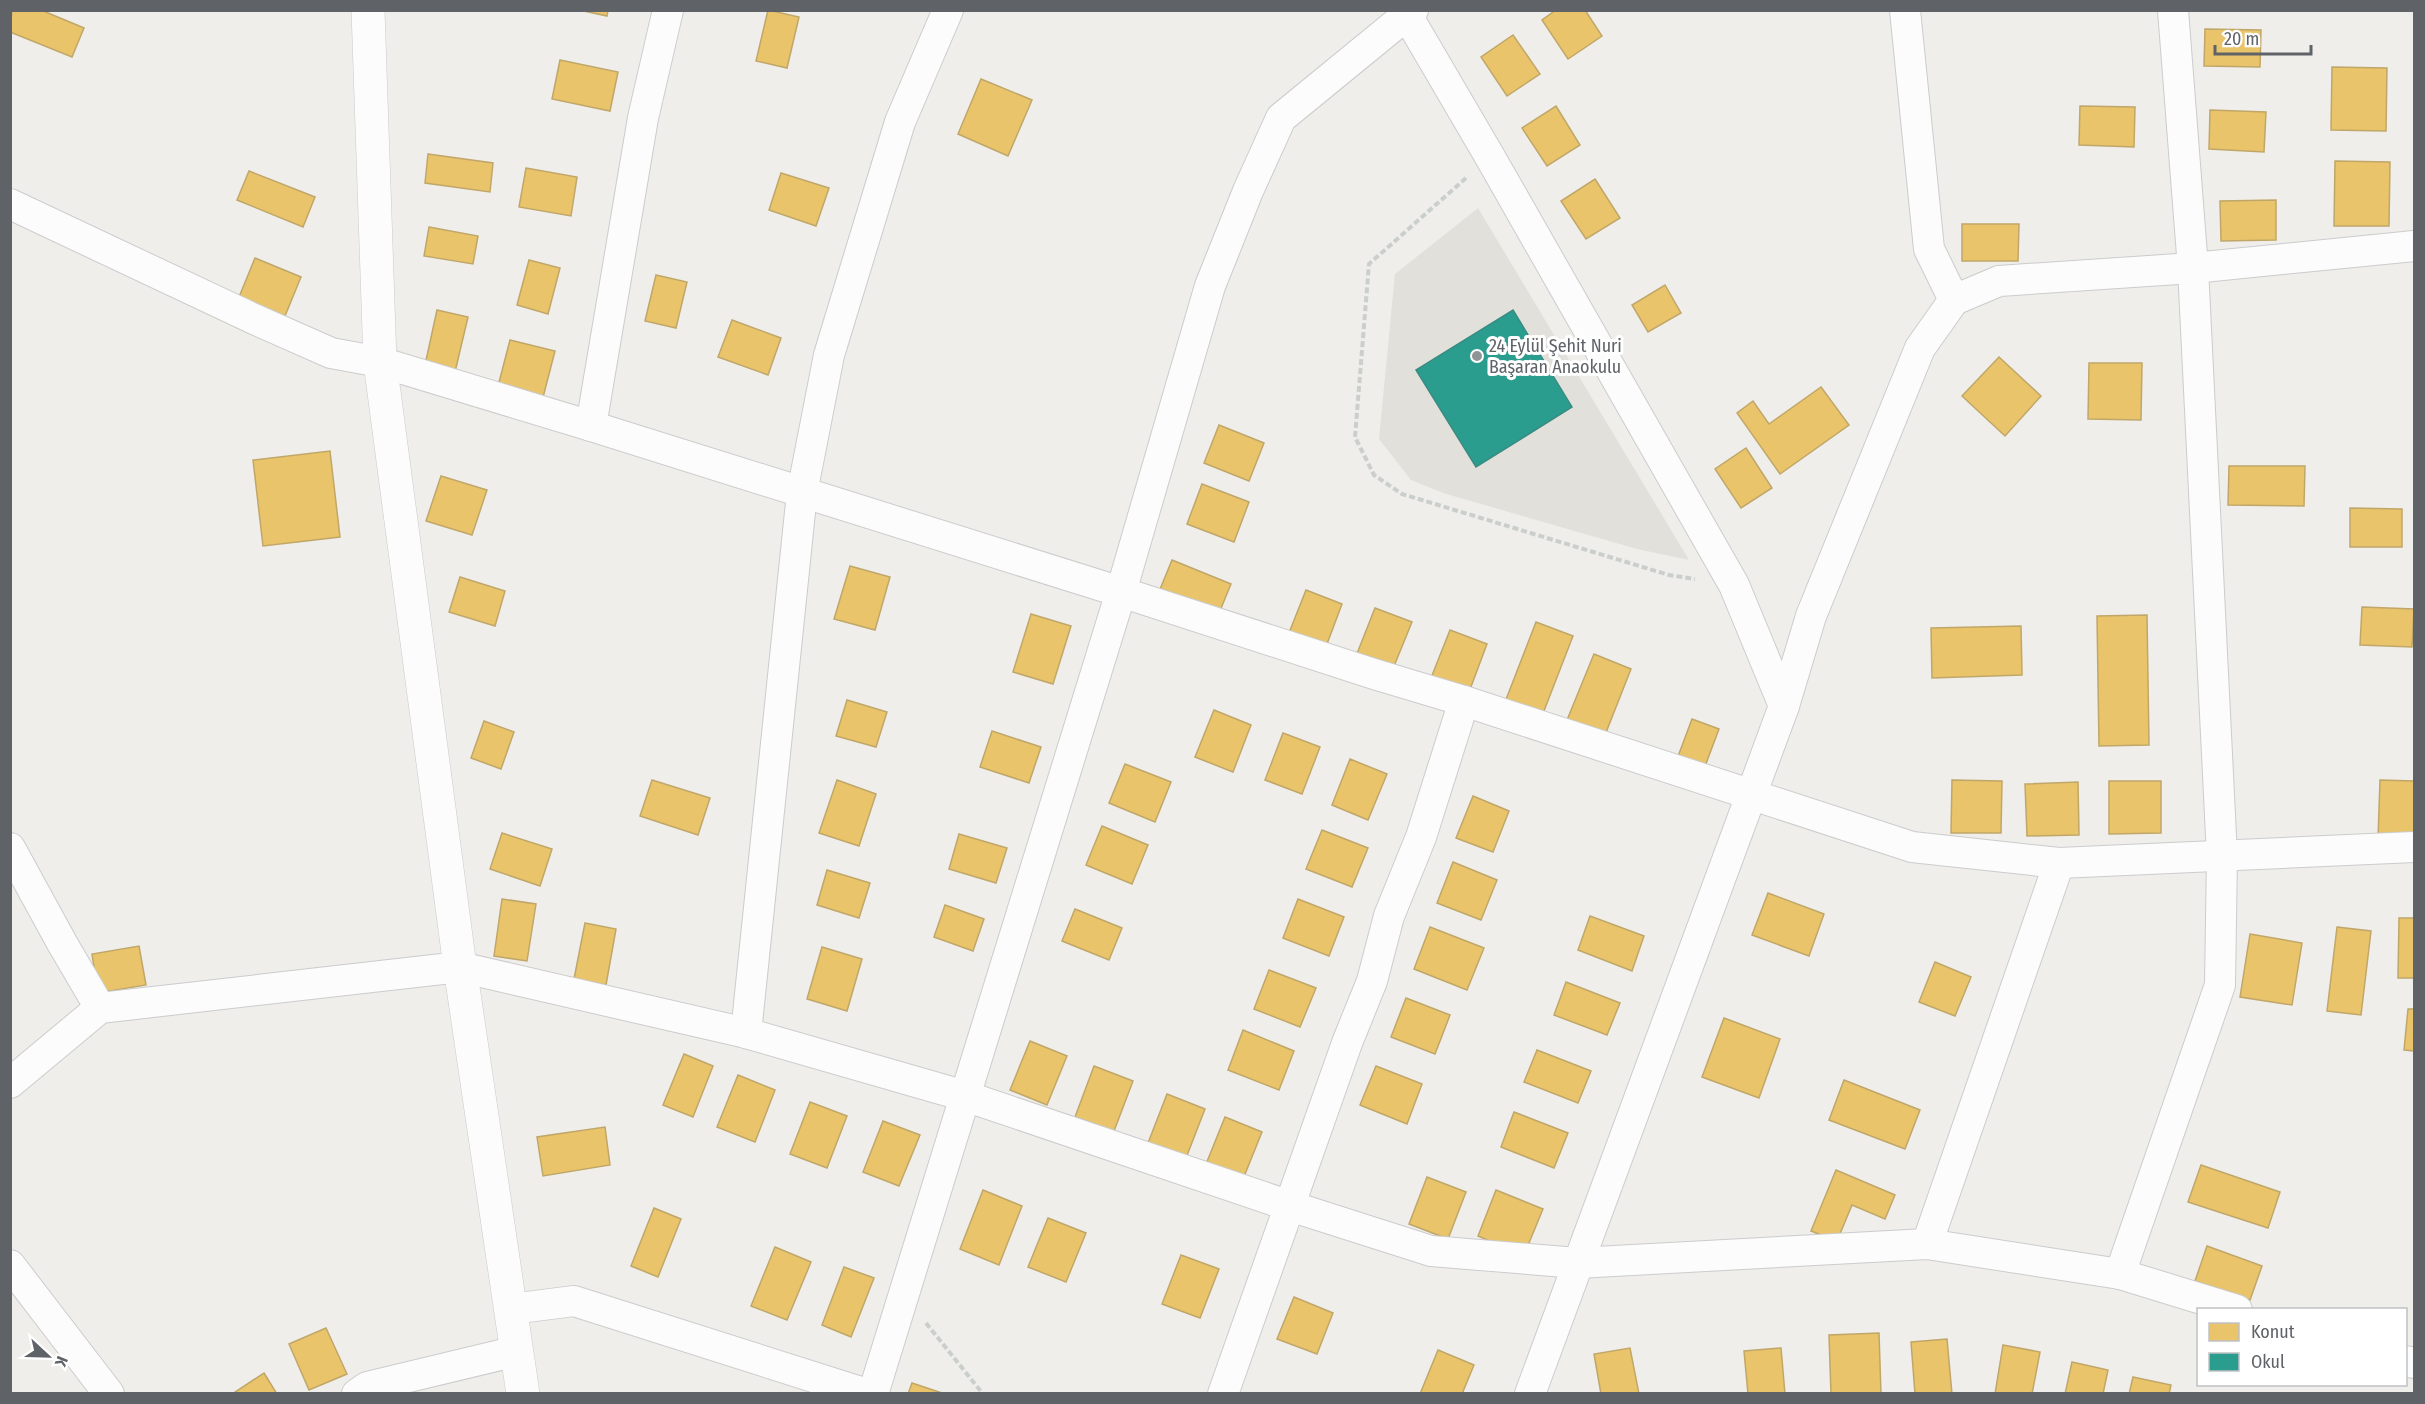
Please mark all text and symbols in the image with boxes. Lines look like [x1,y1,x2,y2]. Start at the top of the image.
scale bar [2215,18,2311,56]
text: 20 m [2224,28,2259,50]
place label: 24 Eylül Şehit Nuri Başaran Anaokulu [1489,335,1622,378]
marker: 24 Eylül Şehit Nuri Başaran Anaokulu [1470,349,1484,363]
legend [2197,1308,2407,1386]
text: Konut [2251,1321,2295,1343]
north arrow [18,1326,78,1386]
text: Okul [2251,1351,2285,1373]
text: K [51,1354,72,1370]

